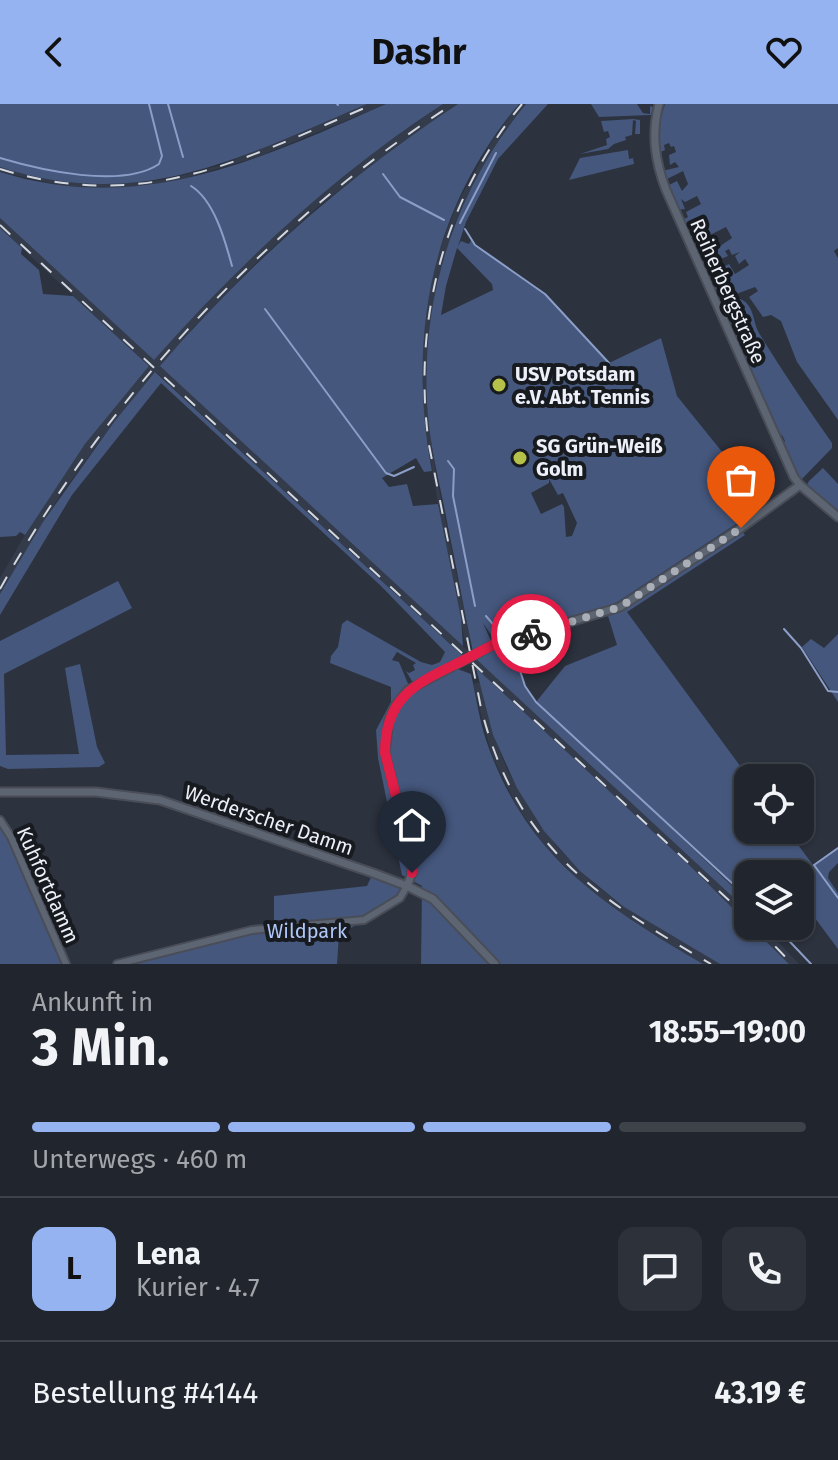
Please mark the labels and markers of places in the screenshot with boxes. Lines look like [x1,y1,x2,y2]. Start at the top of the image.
place label: USV Potsdam e.V. Abt. Tennis [515,362,650,409]
marker: USV Potsdam e.V. Abt. Tennis [490,376,508,394]
place label: SG Grün-Weiß Golm [536,434,663,481]
pin [707,446,775,528]
marker: SG Grün-Weiß Golm [511,449,529,467]
pin [378,791,446,873]

